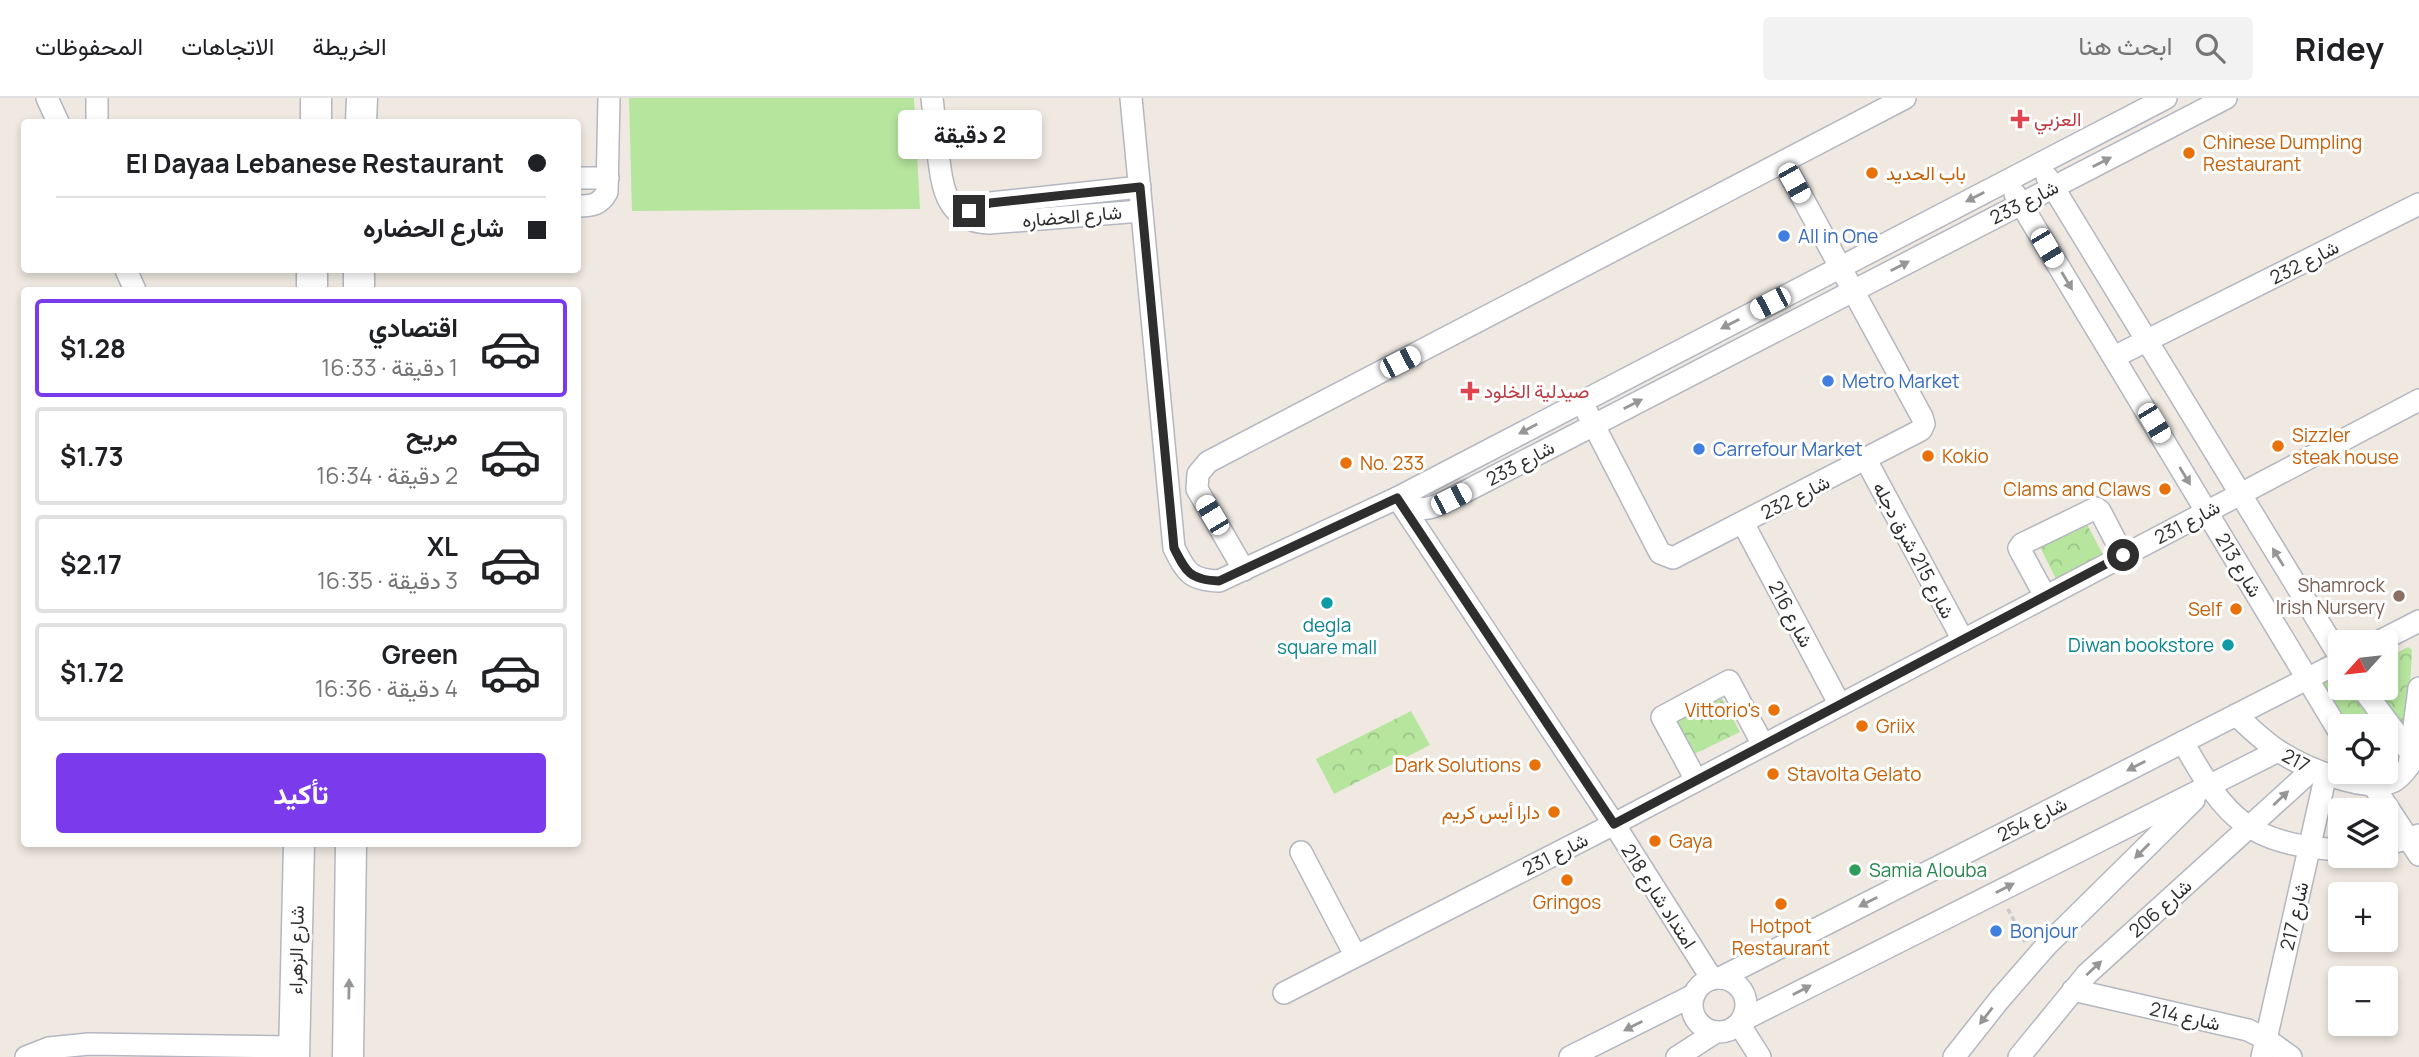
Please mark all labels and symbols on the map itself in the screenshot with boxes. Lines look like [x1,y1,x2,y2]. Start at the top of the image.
place label: العزبي [2034,106,2081,135]
callout: 2 دقيقة [897,109,1041,158]
marker: العزبي [2012,111,2028,127]
place label: Chinese Dumpling Restaurant [2203,129,2362,177]
marker: Chinese Dumpling Restaurant [2181,145,2197,161]
one-way arrow [2092,156,2112,168]
car [1775,160,1814,206]
place label: باب الحديد [1886,160,1966,186]
marker: باب الحديد [1864,165,1880,181]
street label: شارع 233 [1985,174,2063,230]
one-way arrow [1965,191,1985,203]
route end [953,195,985,227]
street label: شارع الحضاره [1021,199,1123,233]
place label: All in One [1798,223,1878,249]
car [2028,225,2067,271]
marker: All in One [1776,228,1792,244]
street label: شارع 232 [2265,234,2343,290]
one-way arrow [1890,261,1910,272]
one-way arrow [2061,271,2074,291]
car [1747,284,1794,322]
one-way arrow [1720,318,1740,330]
car [1377,343,1424,381]
place label: Metro Market [1842,368,1960,394]
marker: Metro Market [1820,373,1836,389]
place label: صيدلية الخلود [1484,378,1589,404]
marker: صيدلية الخلود [1462,383,1478,399]
one-way arrow [1623,399,1643,410]
car [2135,400,2174,446]
place label: Sizzler steak house [2292,422,2399,470]
one-way arrow [1518,423,1538,435]
street label: شارع 233 [1481,434,1559,492]
place label: Carrefour Market [1713,436,1863,462]
marker: Sizzler steak house [2270,438,2286,454]
marker: Carrefour Market [1691,441,1707,457]
place label: Kokio [1942,443,1989,469]
marker: Kokio [1920,448,1936,464]
place label: No. 233 [1360,450,1424,476]
marker: No. 233 [1338,455,1354,471]
one-way arrow [2179,466,2192,485]
street label: شارع 232 [1756,469,1834,525]
place label: Clams and Claws [2003,476,2151,502]
street label: شارع 215 شرق دجله [1867,477,1961,623]
car [1428,480,1475,518]
marker: Clams and Claws [2157,481,2173,497]
car [1193,492,1232,538]
street label: شارع 231 [2150,494,2224,550]
street label: شارع 213 [2210,528,2268,602]
route start [2107,539,2139,571]
one-way arrow [2272,547,2285,566]
place label: Shamrock Irish Nursery [2276,572,2386,620]
street label: شارع 216 [1763,576,1819,652]
marker: Shamrock Irish Nursery [2391,588,2407,604]
marker: degla square mall [1319,595,1335,611]
place label: Self [2188,596,2222,622]
marker: Self [2228,601,2244,617]
place label: degla square mall [1277,612,1377,660]
north arrow [2328,630,2398,700]
place label: Diwan bookstore [2068,632,2214,658]
marker: Diwan bookstore [2220,637,2236,653]
place label: Vittorio's [1685,697,1760,723]
marker: Vittorio's [1766,702,1782,718]
place label: Griix [1876,713,1915,739]
marker: Griix [1854,718,1870,734]
street label: 217 [2278,742,2314,778]
place label: Dark Solutions [1394,752,1521,778]
marker: Dark Solutions [1527,757,1543,773]
one-way arrow [2126,760,2146,771]
place label: Stavolta Gelato [1787,761,1921,787]
marker: Stavolta Gelato [1765,766,1781,782]
street label: شارع 254 [1993,790,2071,848]
one-way arrow [2272,791,2289,807]
place label: دارا أيس كريم [1442,799,1540,825]
marker: دارا أيس كريم [1546,804,1562,820]
street label: شارع 231 [1518,826,1592,882]
place label: Gaya [1669,828,1713,854]
marker: Gaya [1647,833,1663,849]
street label: امتداد شارع 218 [1615,839,1703,953]
one-way arrow [2134,843,2151,859]
place label: Samia Alouba [1869,857,1987,883]
marker: Samia Alouba [1847,862,1863,878]
marker: Gringos [1559,872,1575,888]
street label: شارع 206 [2123,873,2197,943]
street label: شارع 217 [2273,879,2315,953]
one-way arrow [1995,883,2015,894]
place label: Gringos [1533,889,1601,915]
marker: Hotpot Restaurant [1773,896,1789,912]
one-way arrow [1858,897,1878,908]
street label: شارع الزهراء [282,905,310,995]
place label: Hotpot Restaurant [1732,913,1830,961]
place label: Bonjour [2010,918,2078,944]
marker: Bonjour [1988,923,2004,939]
one-way arrow [2085,960,2102,976]
one-way arrow [343,978,354,1000]
one-way arrow [1792,985,1812,996]
street label: شارع 214 [2147,995,2223,1037]
one-way arrow [1978,1007,1993,1025]
one-way arrow [1623,1020,1643,1031]

